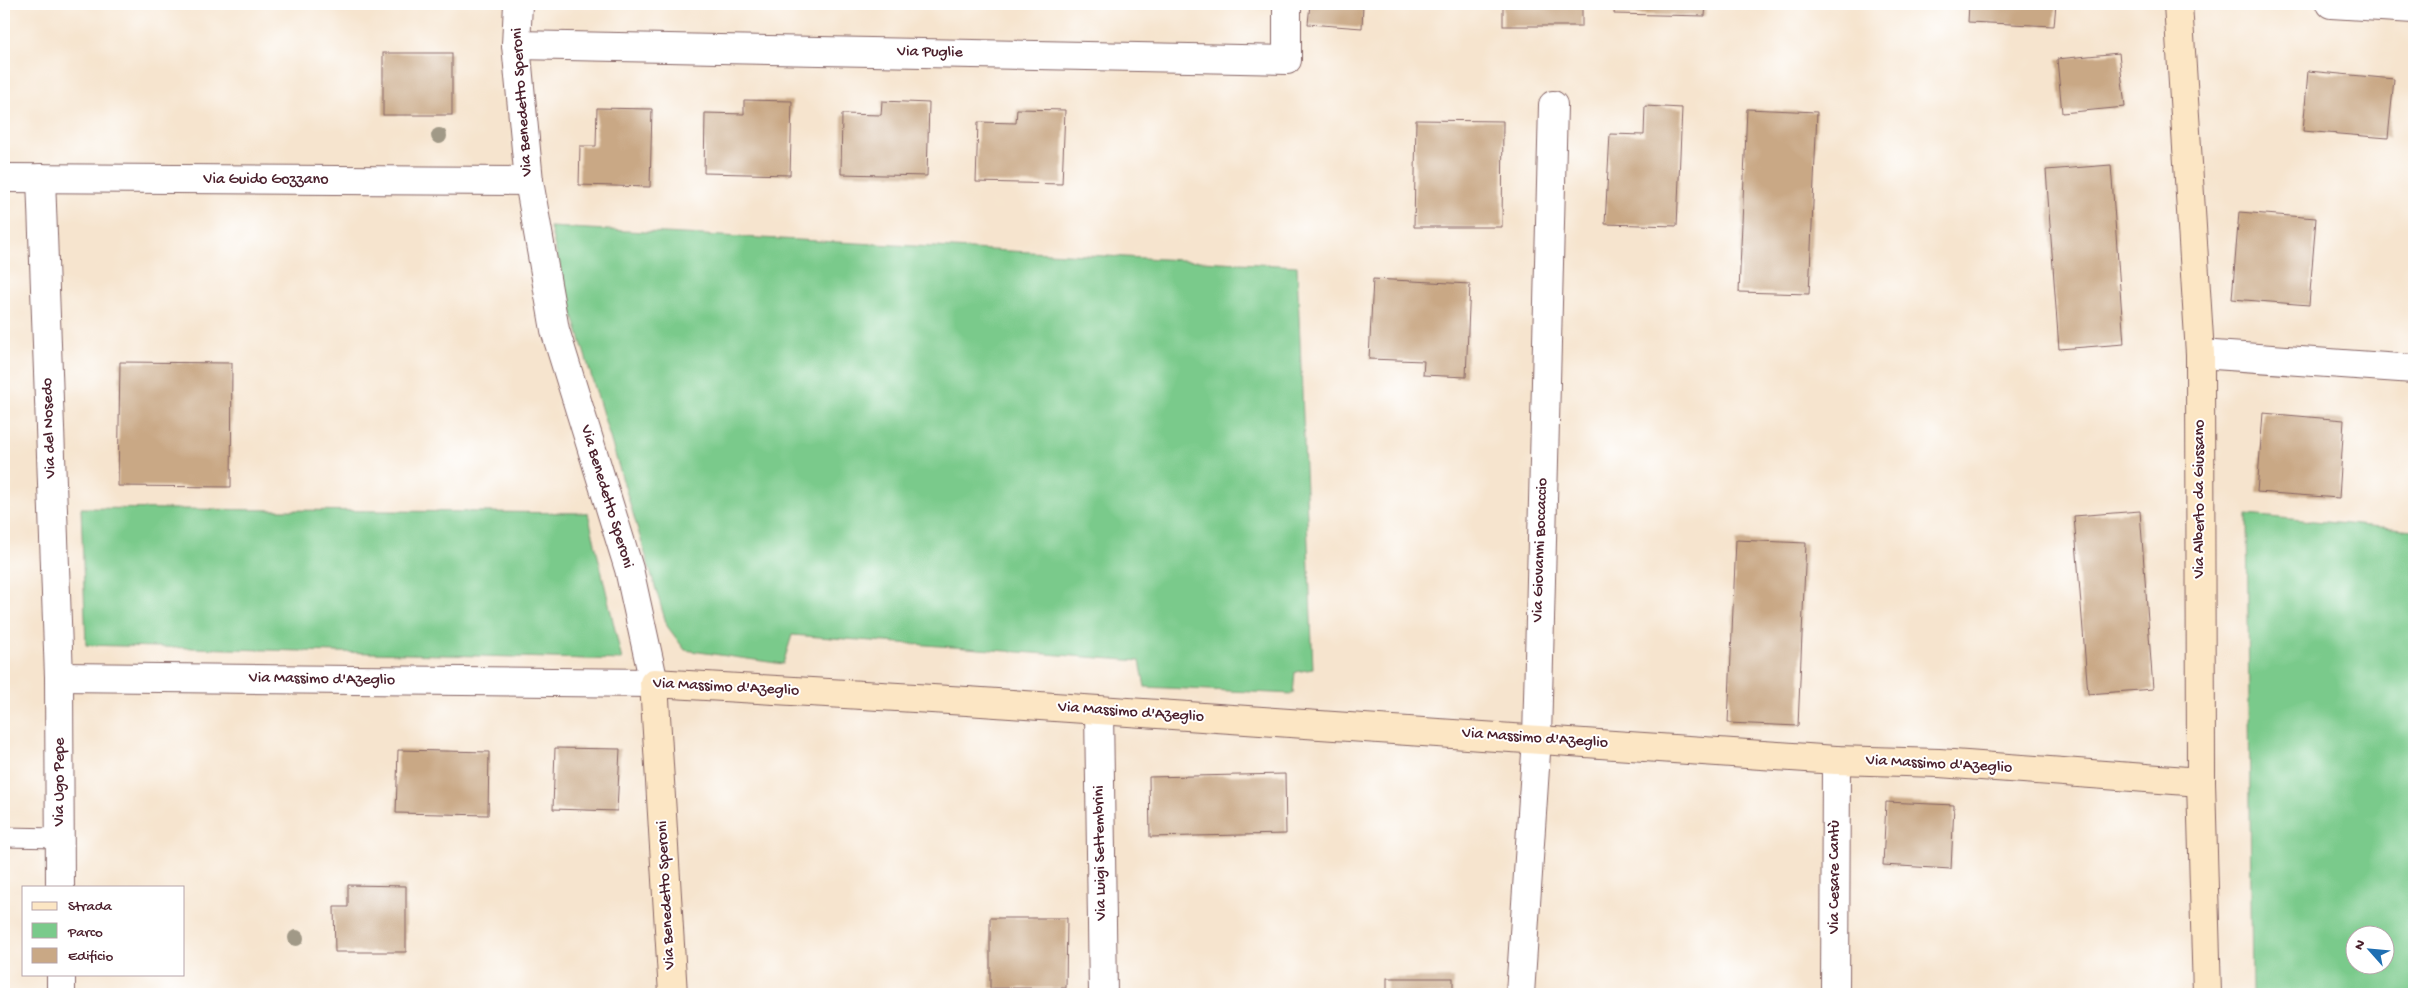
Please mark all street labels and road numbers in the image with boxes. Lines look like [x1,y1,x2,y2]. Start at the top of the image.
street label: Via Benedetto Speroni [508,27,538,178]
street label: Via Puglie [896,43,964,63]
street label: Via Guido Gozzano [203,171,328,190]
street label: Via del Nosedo [39,377,61,480]
street label: Via Alberto da Giussano [2191,420,2210,579]
street label: Via Benedetto Speroni [575,422,637,571]
street label: Via Giovanni Boccaccio [1529,478,1553,623]
street label: Via Massimo d'Azeglio [248,669,395,691]
street label: Via Massimo d'Azeglio [651,675,800,701]
street label: Via Massimo d'Azeglio [1056,698,1205,728]
street label: Via Massimo d'Azeglio [1460,724,1609,754]
street label: Via Ugo Pepe [51,737,70,827]
street label: Via Massimo d'Azeglio [1864,752,2013,778]
street label: Via Luigi Settembrini [1090,785,1112,922]
street label: Via Benedetto Speroni [654,820,680,971]
street label: Via Cesare Cantù [1826,820,1845,935]

